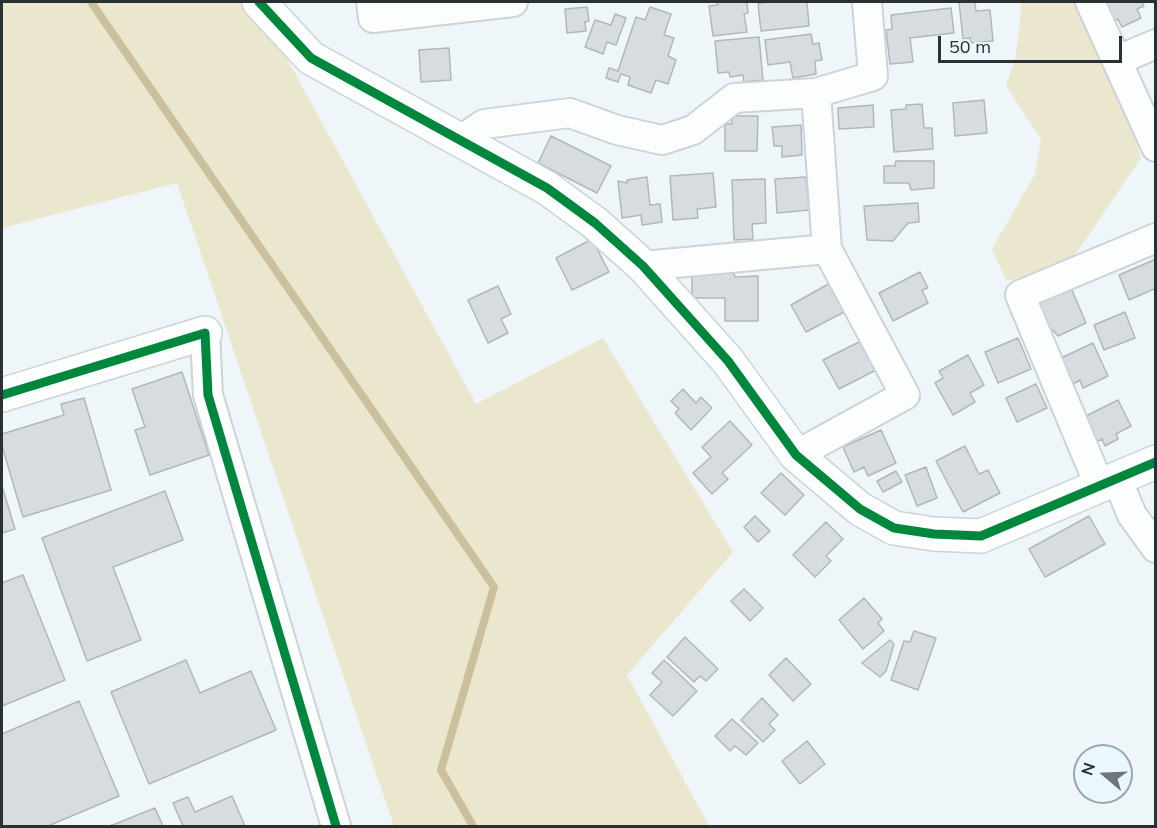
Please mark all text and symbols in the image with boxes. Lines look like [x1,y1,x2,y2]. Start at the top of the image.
scale bar [941,24,1126,62]
text: 50 m [949,35,991,58]
north arrow [1073,744,1133,804]
text: N [1076,760,1099,778]

